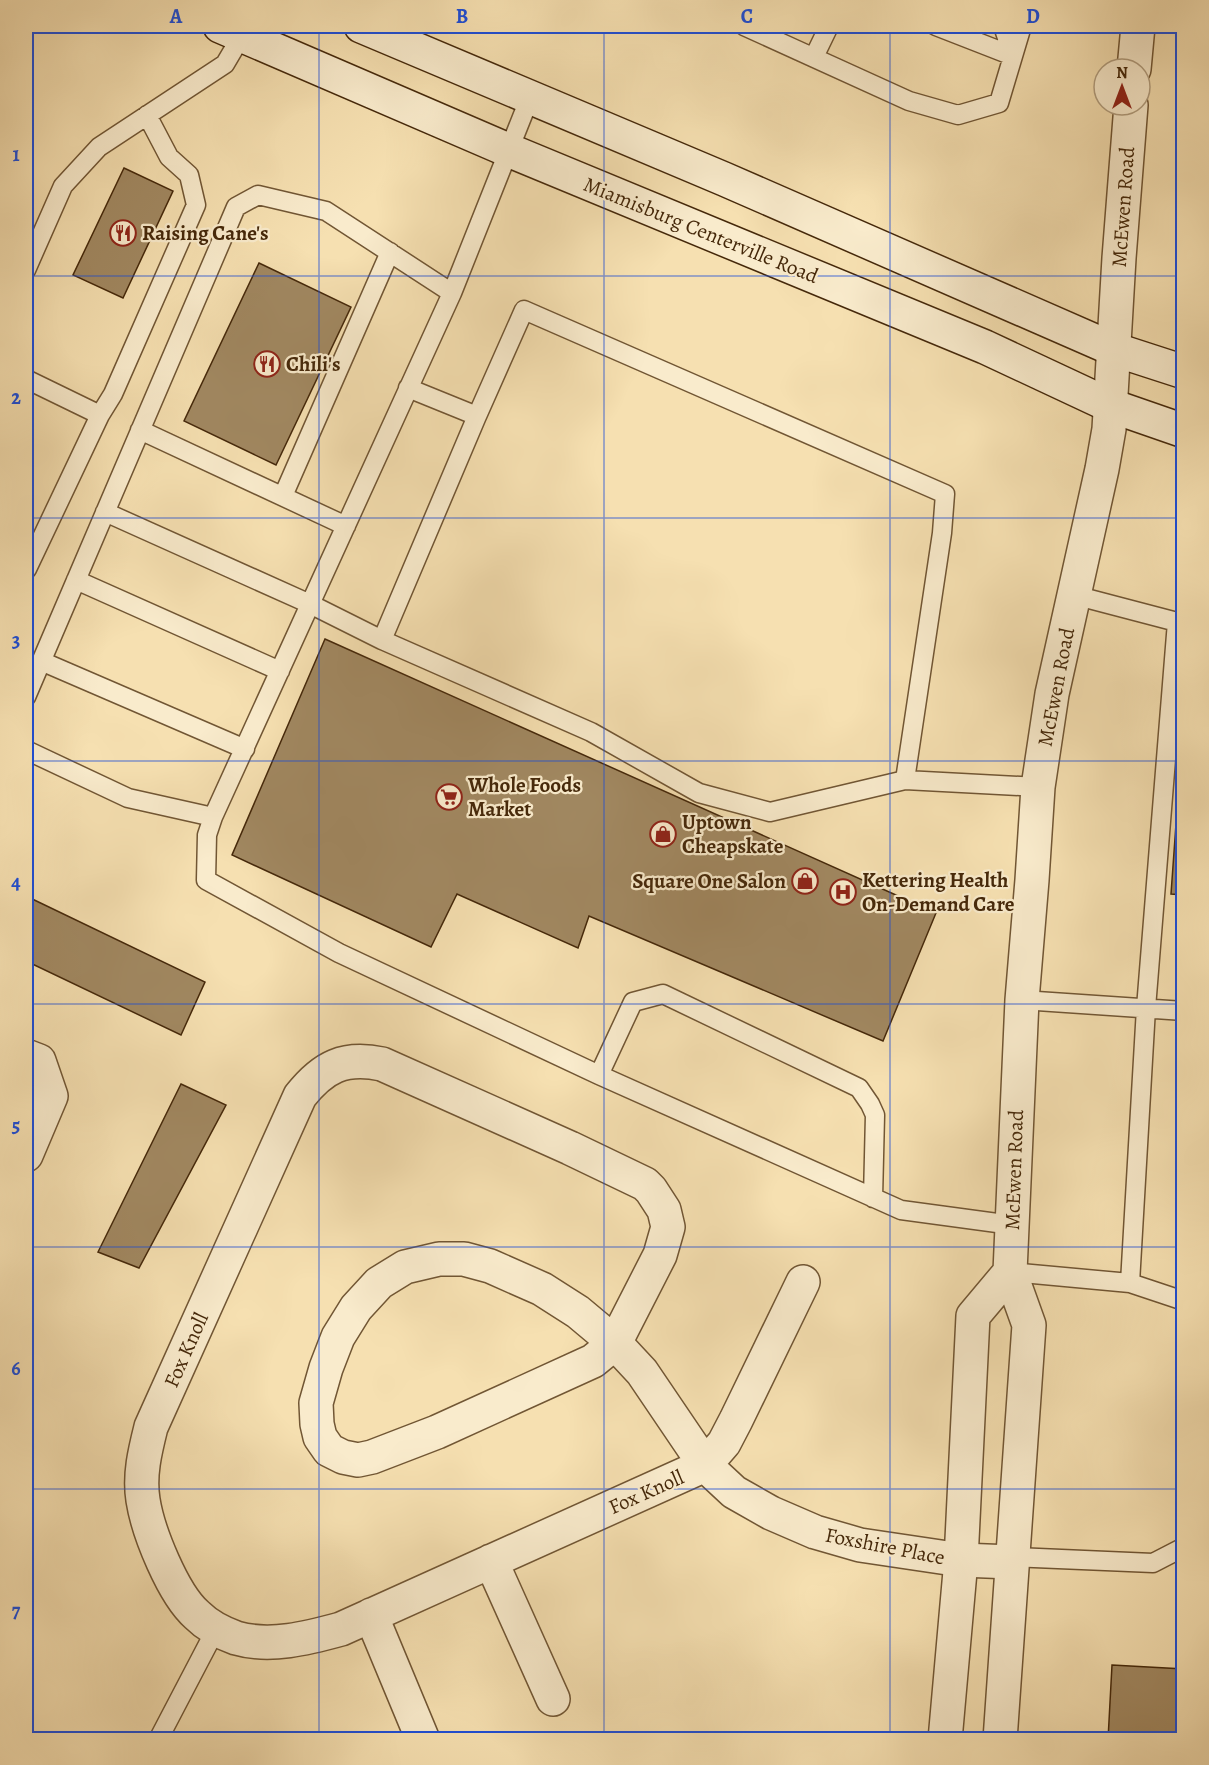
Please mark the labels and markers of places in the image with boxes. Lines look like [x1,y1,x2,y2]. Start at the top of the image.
restaurant icon: Raising Cane's [108,218,138,248]
place label: Raising Cane's [142,219,268,247]
restaurant icon: Chili's [252,349,282,379]
place label: Chili's [286,350,341,378]
place label: Whole Foods Market [467,771,581,823]
supermarket icon: Whole Foods Market [434,782,464,812]
place label: Uptown Cheapskate [682,808,784,860]
shop icon: Uptown Cheapskate [648,819,678,849]
shop icon: Square One Salon [790,866,820,896]
place label: Kettering Health On-Demand Care [862,866,1015,918]
place label: Square One Salon [632,867,786,895]
hospital icon: Kettering Health On-Demand Care [828,877,858,907]

